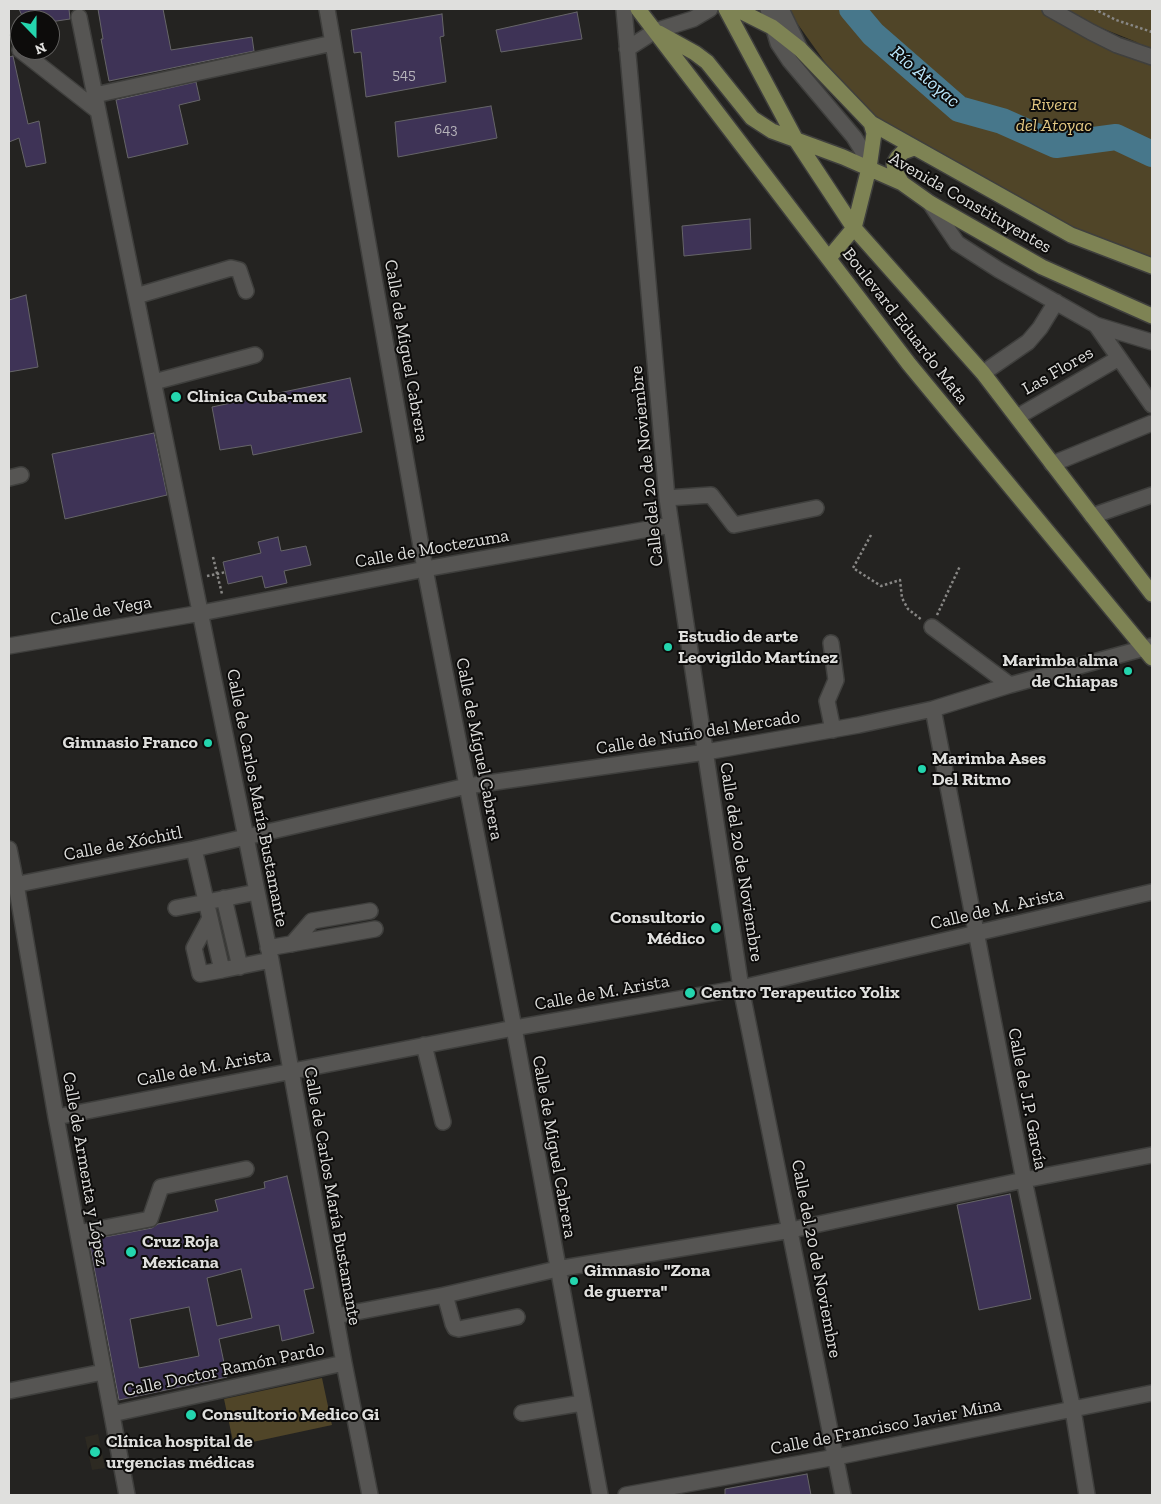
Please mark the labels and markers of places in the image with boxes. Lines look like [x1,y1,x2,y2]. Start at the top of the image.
place label: Clinica Cuba-mex [187,386,327,408]
marker: Clinica Cuba-mex [169,390,183,404]
place label: Estudio de arte Leovigildo Martínez [678,626,838,669]
marker: Estudio de arte Leovigildo Martínez [662,641,674,653]
place label: Marimba alma de Chiapas [1002,650,1118,692]
marker: Marimba alma de Chiapas [1122,665,1134,677]
place label: Gimnasio Franco [63,732,198,754]
marker: Gimnasio Franco [202,737,214,749]
place label: Marimba Ases Del Ritmo [932,748,1046,791]
marker: Marimba Ases Del Ritmo [916,763,928,775]
place label: Consultorio Médico [610,907,705,950]
marker: Consultorio Médico [709,921,723,935]
place label: Centro Terapeutico Yolix [701,982,900,1004]
marker: Centro Terapeutico Yolix [683,986,697,1000]
place label: Cruz Roja Mexicana [142,1231,219,1274]
marker: Cruz Roja Mexicana [124,1245,138,1259]
place label: Gimnasio "Zona de guerra" [584,1260,710,1302]
marker: Gimnasio "Zona de guerra" [568,1275,580,1287]
place label: Consultorio Medico Gi [202,1404,379,1426]
marker: Consultorio Medico Gi [184,1408,198,1422]
place label: Clínica hospital de urgencias médicas [106,1431,255,1474]
marker: Clínica hospital de urgencias médicas [88,1445,102,1459]

